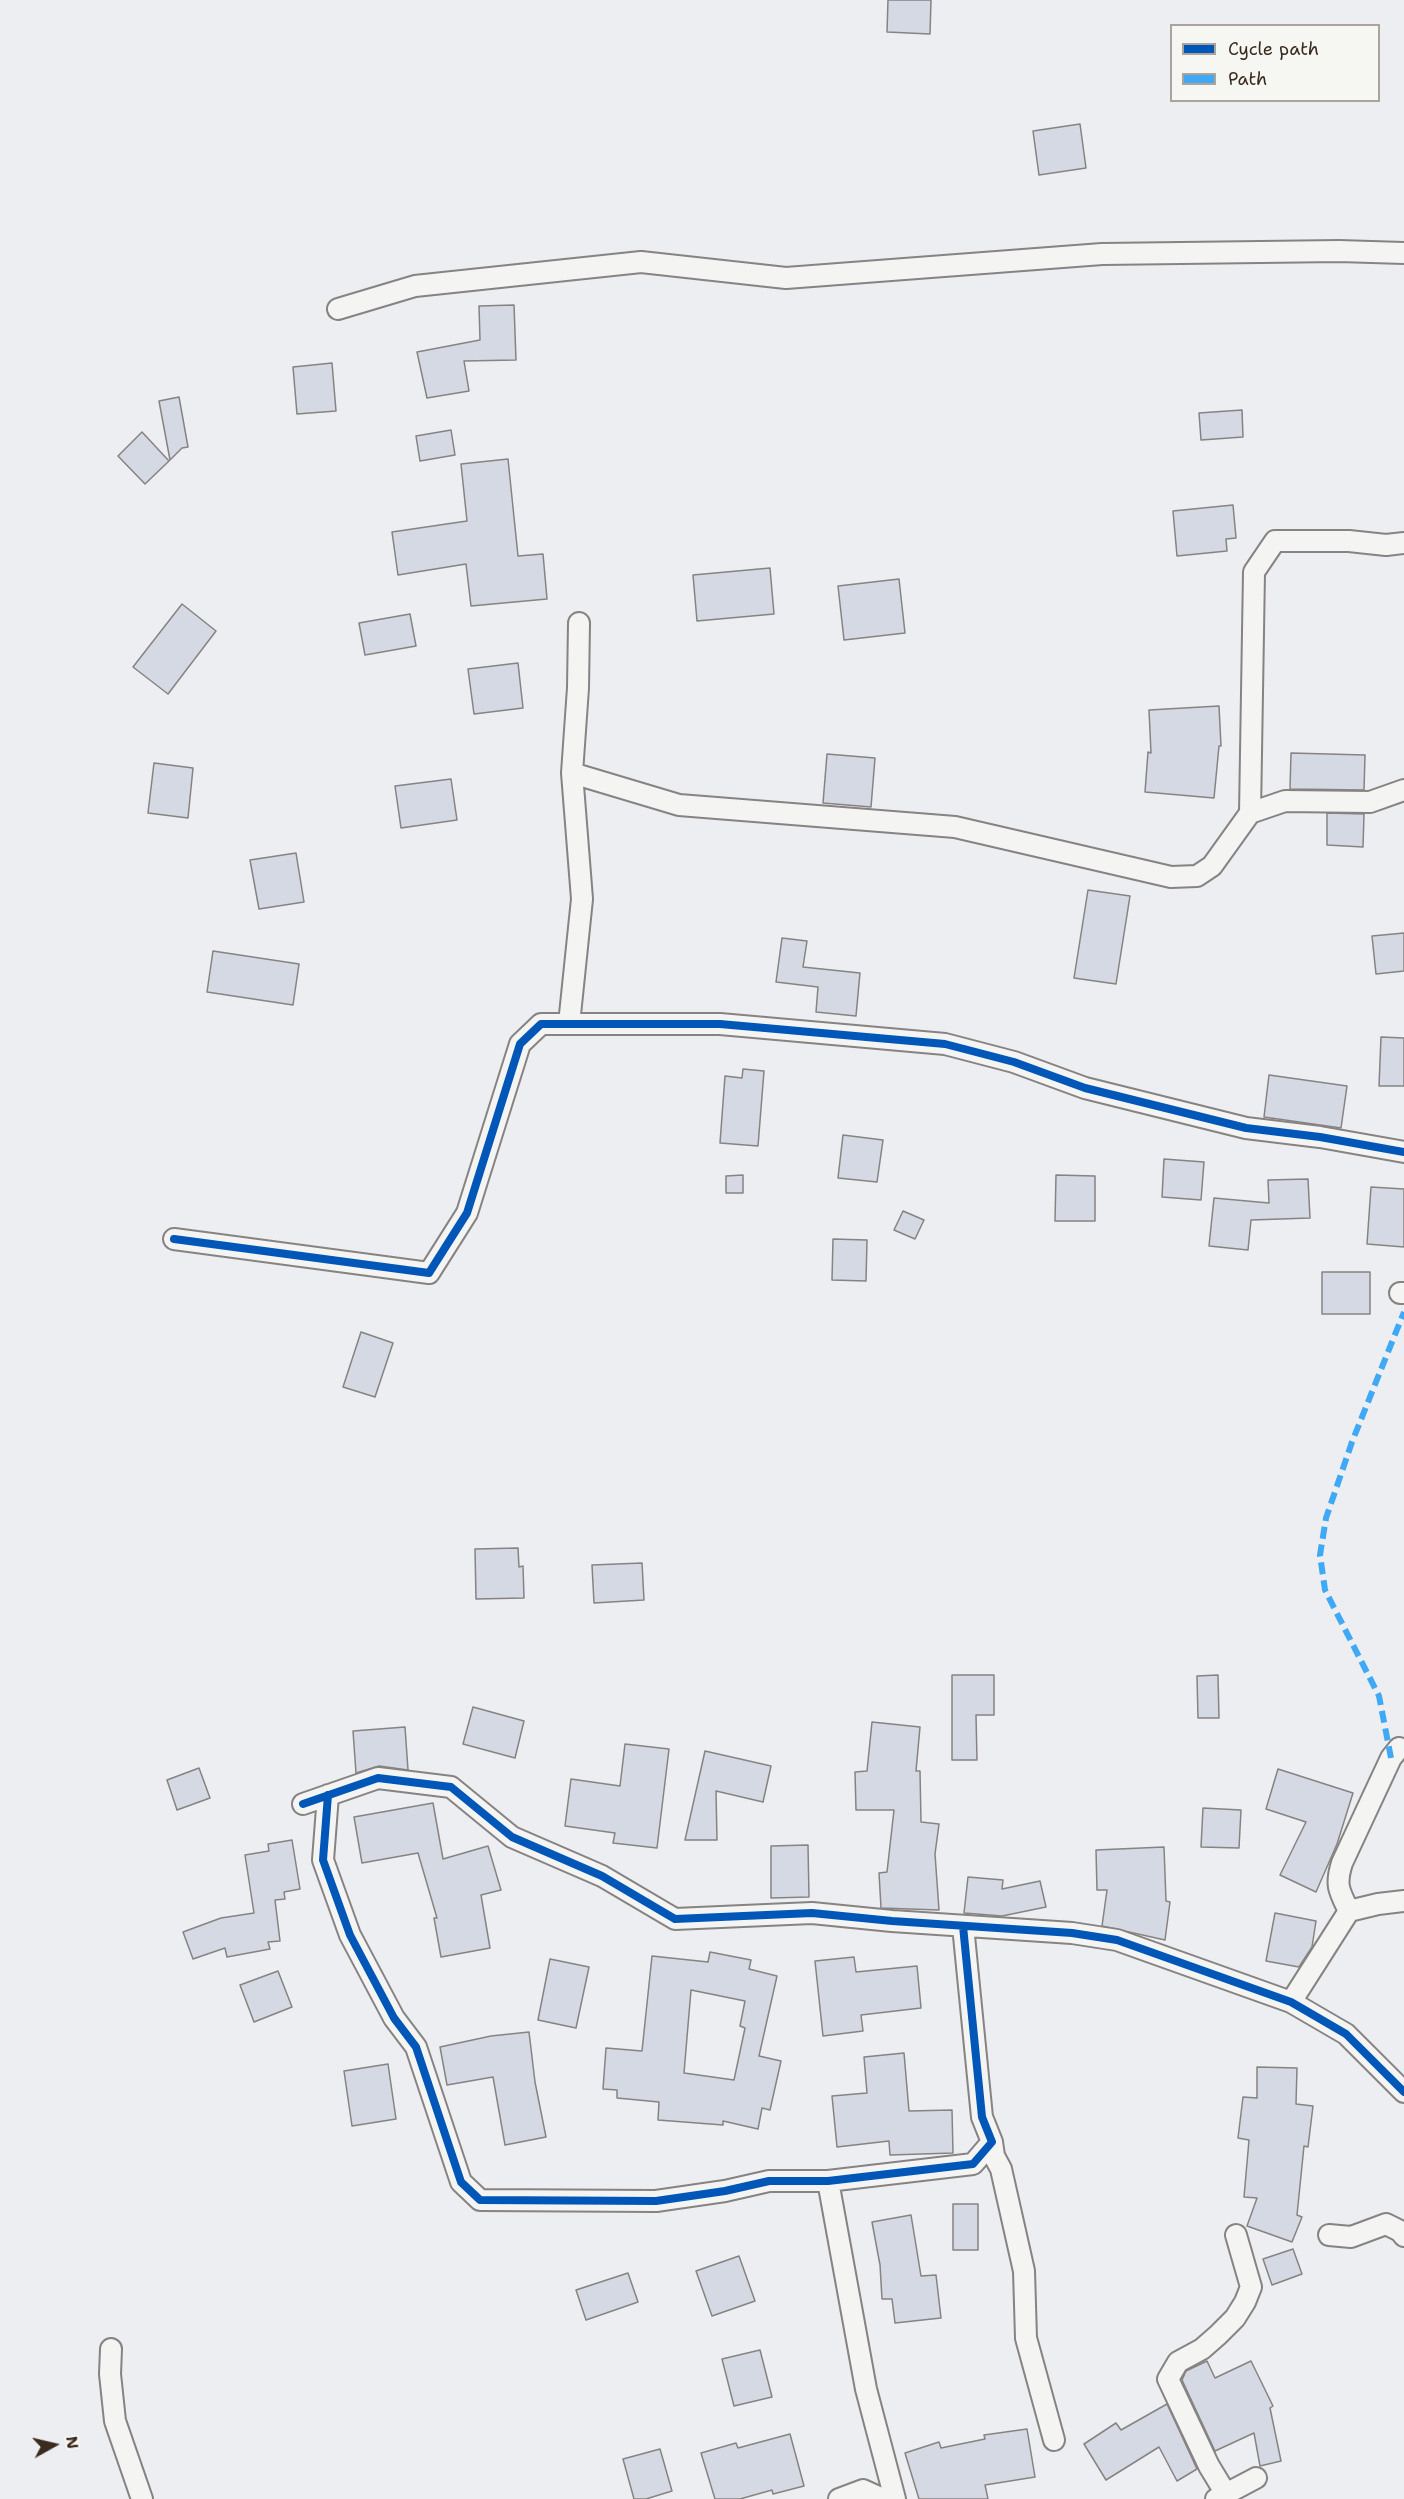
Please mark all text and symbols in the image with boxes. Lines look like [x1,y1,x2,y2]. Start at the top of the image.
legend [1170,24,1380,102]
text: Cycle path [1228,37,1319,61]
text: Path [1228,67,1267,91]
north arrow [24,2415,84,2475]
text: N [61,2435,84,2450]

